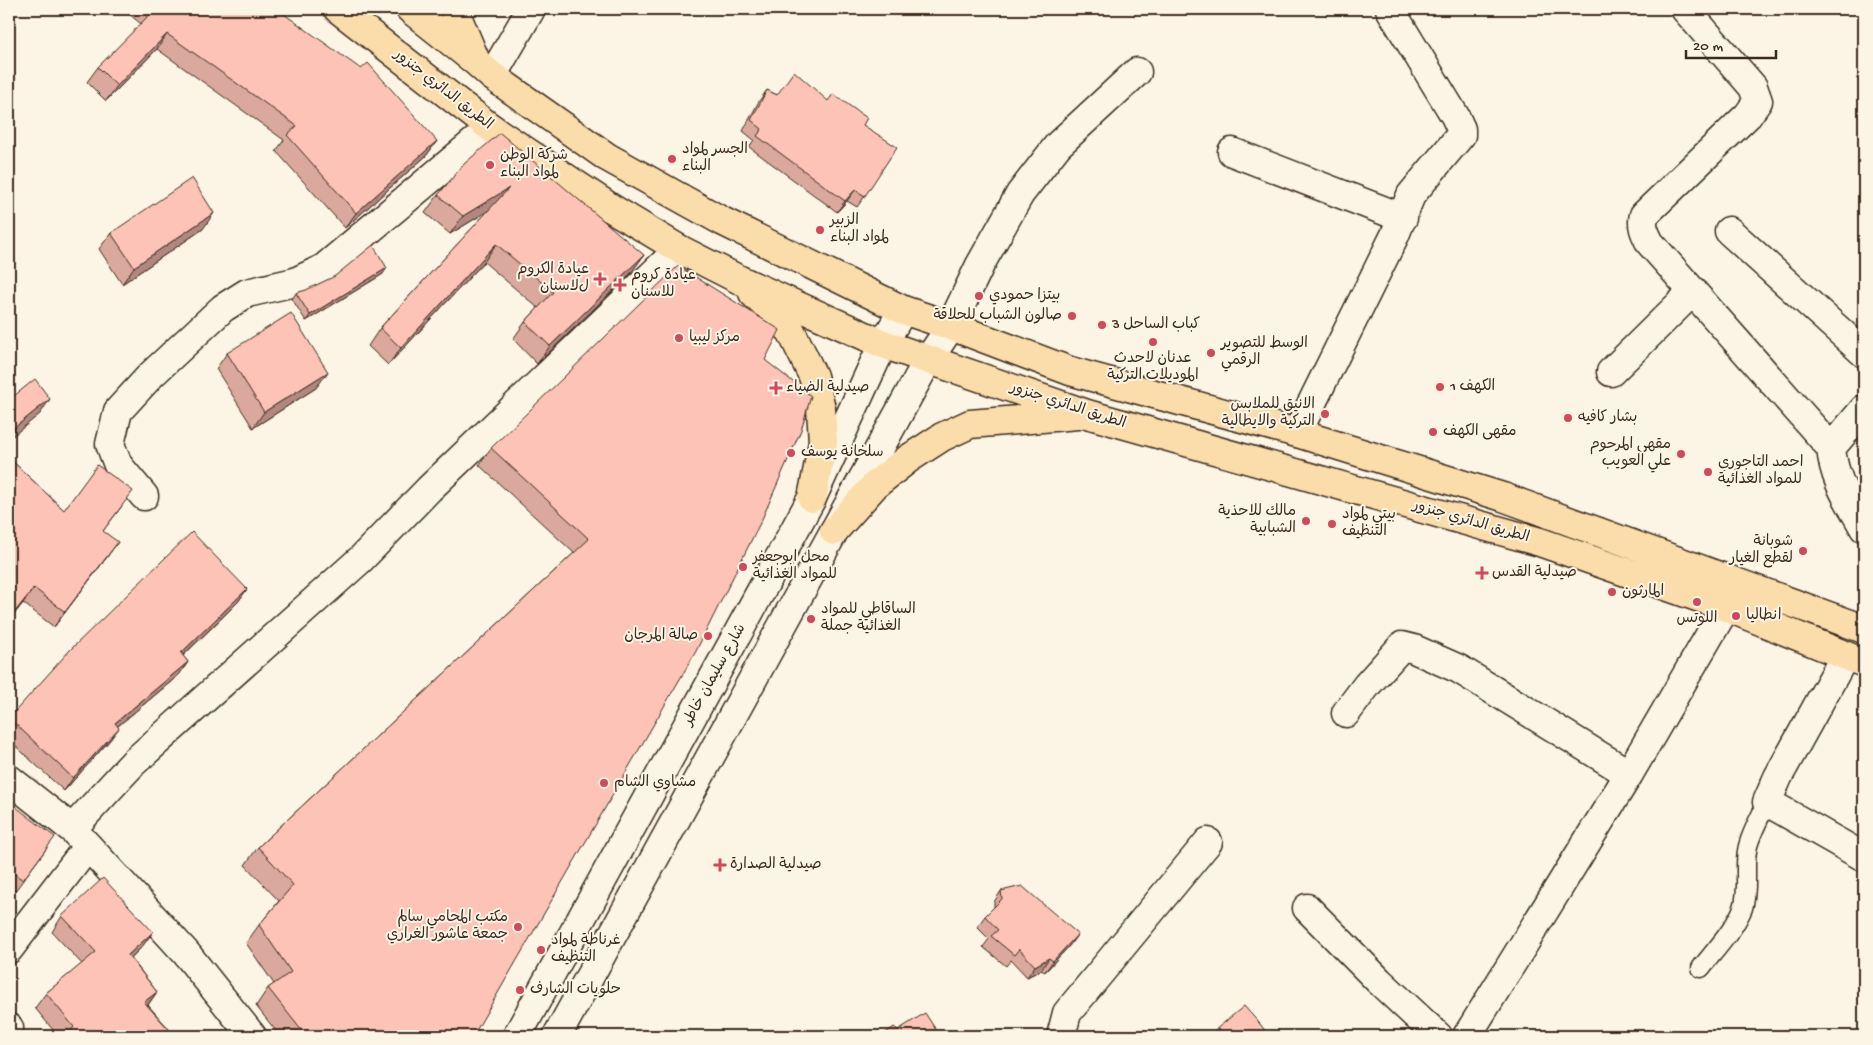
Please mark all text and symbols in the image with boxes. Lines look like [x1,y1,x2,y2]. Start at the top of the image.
scale bar [1686,28,1776,60]
text: 20 m [1693,38,1723,56]
street label: الطريق الدائري جنزور [389,45,496,134]
place label: الجسر لمواد البناء [682,141,748,176]
place label: شركة الوطن لمواد البناء [500,147,568,182]
marker: الجسر لمواد البناء [666,153,678,165]
marker: شركة الوطن لمواد البناء [484,159,496,171]
place label: الزبير لمواد البناء [828,212,889,247]
marker: الزبير لمواد البناء [814,224,826,236]
place label: عيادة الكروم لﻻسنان [517,261,589,296]
place label: عيادة كروم للاسنان [631,267,696,302]
marker: عيادة الكروم لﻻسنان [593,272,607,286]
marker: عيادة كروم للاسنان [613,278,627,292]
place label: بيتزا حمودي [989,287,1060,305]
marker: بيتزا حمودي [973,290,985,302]
place label: صالون الشباب للحلاقة [933,307,1062,325]
marker: صالون الشباب للحلاقة [1066,310,1078,322]
place label: كباب الساحل 3 [1111,316,1200,334]
marker: كباب الساحل 3 [1096,319,1108,331]
place label: مركز ليبيا [689,329,740,347]
marker: مركز ليبيا [673,332,685,344]
place label: الوسط للتصوير الرقمي [1220,335,1308,372]
marker: عدنان لاحدث الموديلات التركية [1147,336,1159,348]
marker: الوسط للتصوير الرقمي [1205,347,1217,359]
place label: عدنان لاحدث الموديلات التركية [1107,350,1199,385]
place label: الكهف 1 [1449,378,1495,396]
place label: صيدلية الضياء [786,379,869,397]
street label: الطريق الدائري جنزور [1007,379,1128,433]
marker: الكهف 1 [1434,381,1446,393]
marker: صيدلية الضياء [770,382,782,394]
place label: الانيق للملابس التركية والايطالية [1222,396,1315,431]
marker: الانيق للملابس التركية والايطالية [1319,408,1331,420]
place label: بشار كافيه [1578,409,1637,427]
marker: بشار كافيه [1562,412,1574,424]
place label: مقهى الكهف [1443,423,1517,441]
marker: مقهى الكهف [1427,426,1439,438]
place label: مقهى المرحوم علي العويب [1590,436,1671,473]
place label: سلخانة يوسف [801,444,884,462]
marker: سلخانة يوسف [785,447,797,459]
marker: مقهى المرحوم علي العويب [1675,448,1687,460]
place label: احمد التاجوري للمواد الغذائية [1718,454,1804,489]
marker: احمد التاجوري للمواد الغذائية [1702,466,1714,478]
street label: الطريق الدائري جنزور [1410,496,1531,547]
place label: مالك للاحذية الشبابية [1218,503,1296,538]
place label: بيتي لمواد التنظيف [1342,506,1396,541]
marker: مالك للاحذية الشبابية [1300,515,1312,527]
marker: بيتي لمواد التنظيف [1326,518,1338,530]
place label: شوبانة لقطع الغيار [1728,533,1793,568]
marker: شوبانة لقطع الغيار [1797,545,1809,557]
place label: محل ابوجعفر للمواد الغذائية [751,549,837,584]
marker: محل ابوجعفر للمواد الغذائية [737,561,749,573]
place label: صيدلية القدس [1492,564,1577,582]
marker: صيدلية القدس [1476,567,1488,579]
place label: المارثون [1622,583,1664,601]
marker: المارثون [1606,586,1618,598]
marker: اللوتس [1691,596,1703,608]
place label: الساقاطي للمواد الغذائية جملة [821,601,916,636]
place label: انطاليا [1746,607,1782,625]
place label: اللوتس [1677,610,1717,628]
marker: انطاليا [1730,610,1742,622]
marker: الساقاطي للمواد الغذائية جملة [805,613,817,625]
street label: شارع سليمان خاطر [679,621,750,731]
place label: صالة المرجان [624,627,698,645]
marker: صالة المرجان [702,630,714,642]
place label: مشاوي الشام [614,774,696,792]
marker: مشاوي الشام [598,777,610,789]
place label: صيدلية الصدارة [730,856,821,874]
marker: صيدلية الصدارة [714,859,726,871]
place label: مكتب المحامي سالم جمعة عاشور الغراري [387,909,508,944]
marker: مكتب المحامي سالم جمعة عاشور الغراري [512,921,524,933]
place label: غرناطة لمواد التنظيف [551,932,621,967]
marker: غرناطة لمواد التنظيف [535,944,547,956]
place label: حلويات الشارف [530,981,621,999]
marker: حلويات الشارف [514,984,526,996]

